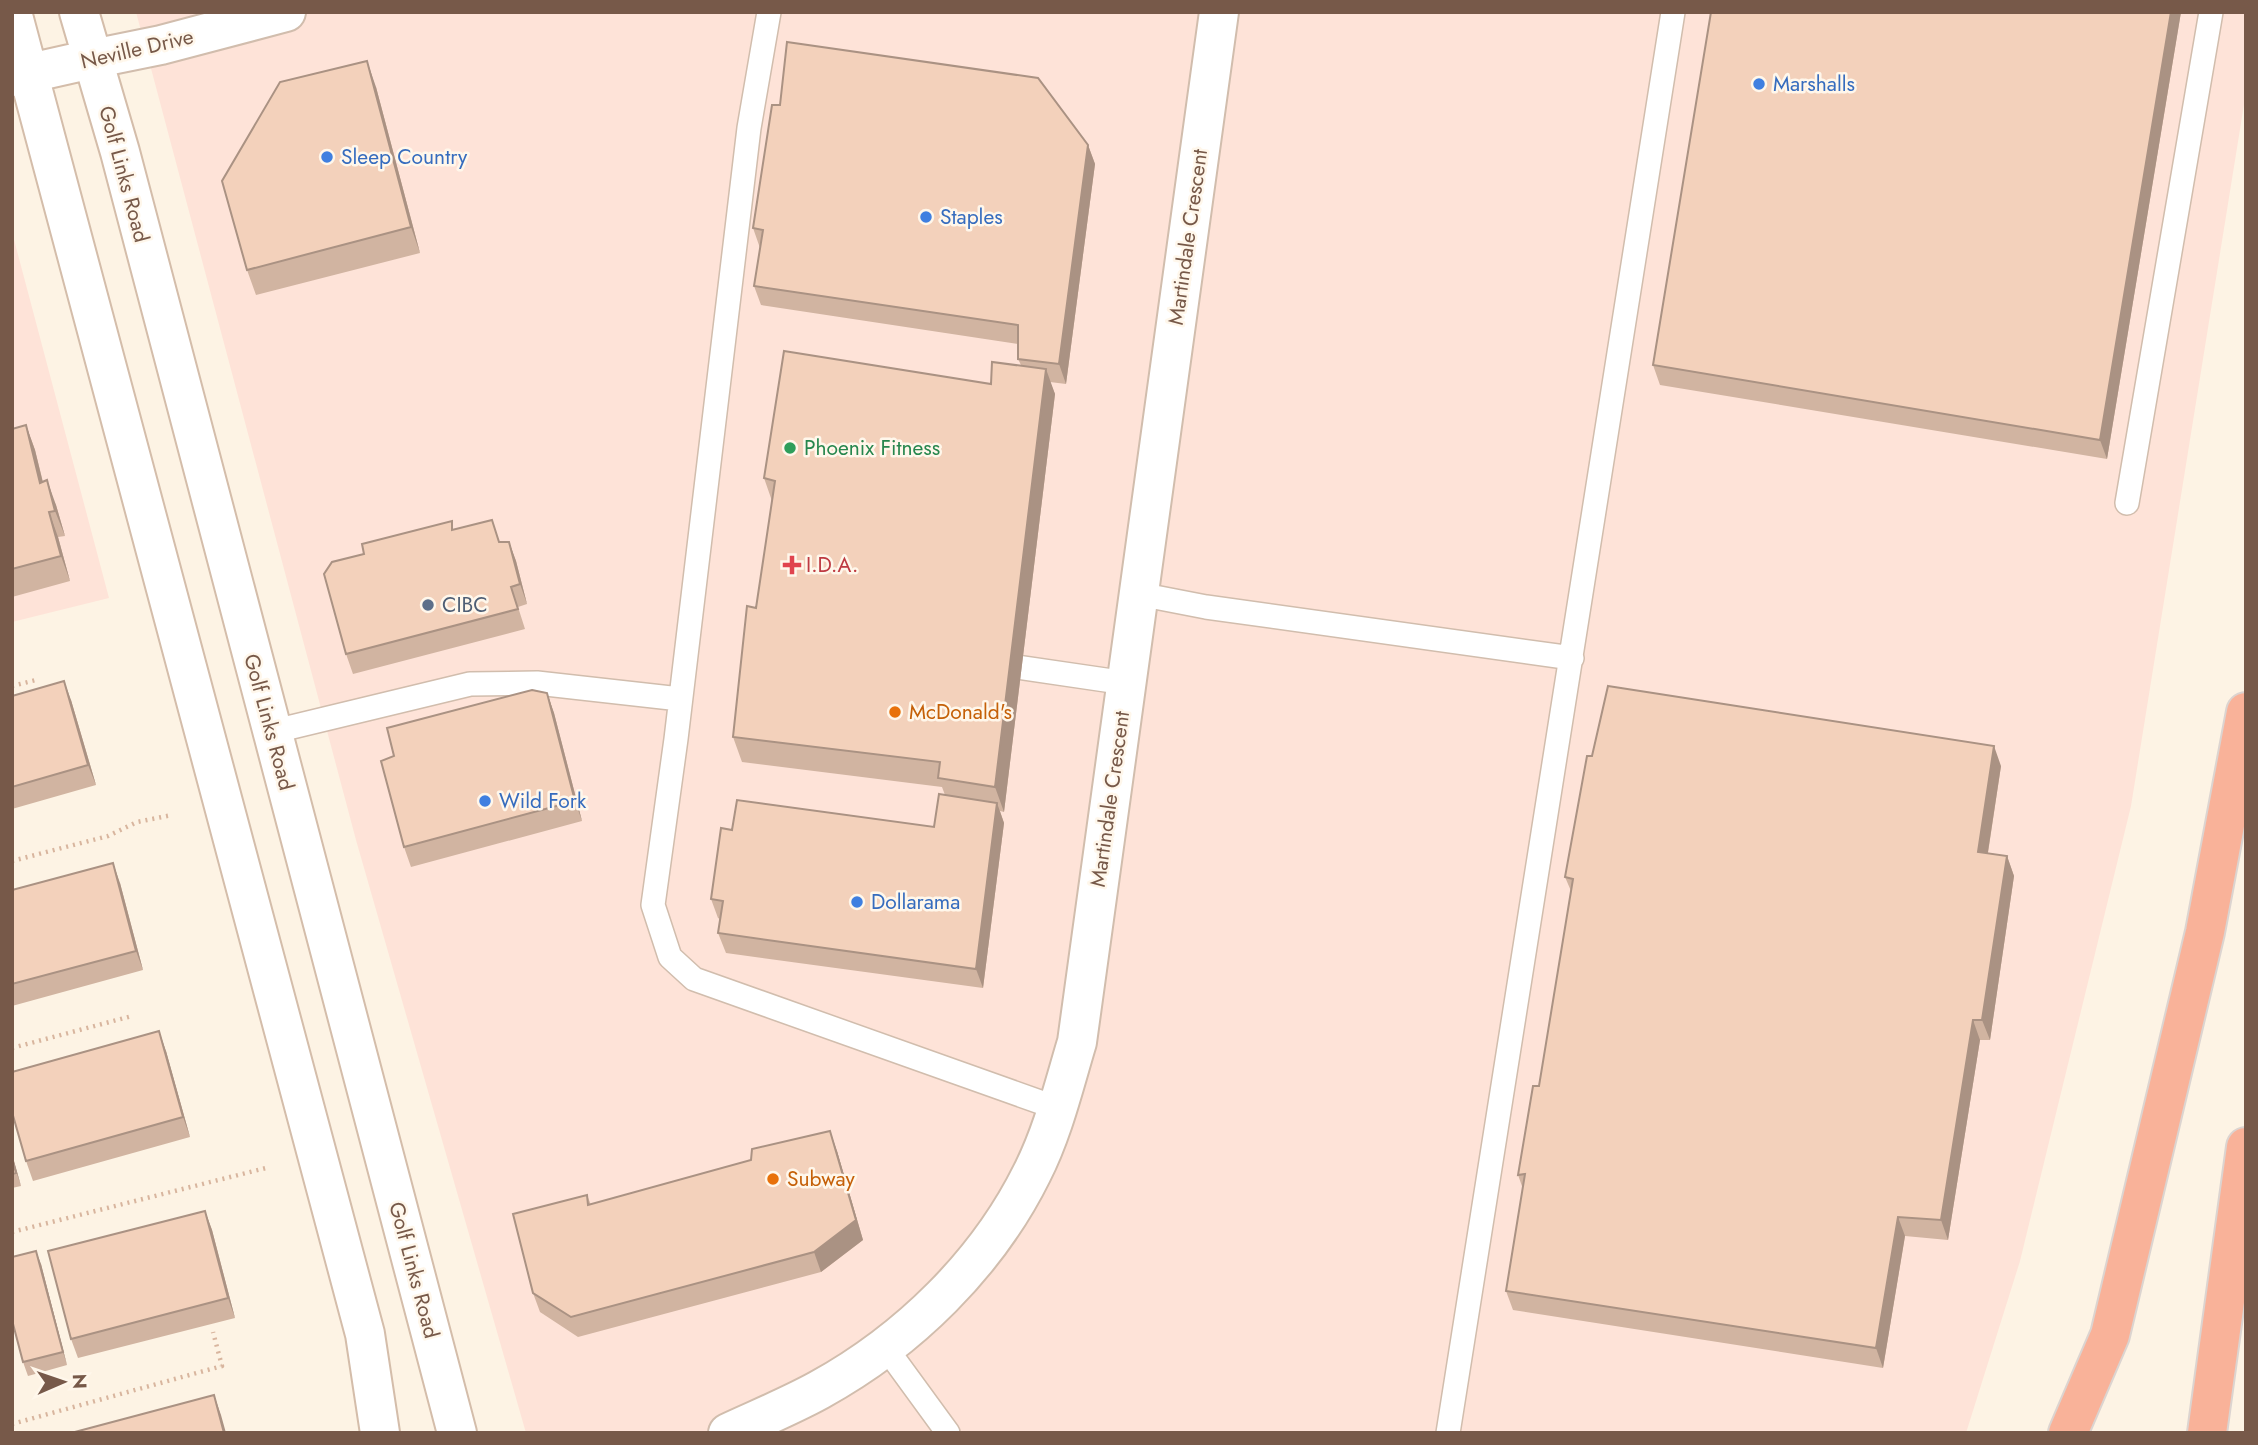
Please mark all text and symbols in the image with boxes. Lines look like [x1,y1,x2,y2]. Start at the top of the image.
street label: Neville Drive [78,21,197,77]
place label: Marshalls [1773,69,1855,99]
marker: Marshalls [1751,76,1767,92]
street label: Golf Links Road [91,102,157,246]
place label: Sleep Country [341,142,468,172]
street label: Martindale Crescent [1161,147,1215,327]
marker: Sleep Country [319,149,335,165]
place label: Staples [940,202,1003,232]
marker: Staples [918,209,934,225]
place label: Phoenix Fitness [804,433,940,463]
marker: Phoenix Fitness [782,440,798,456]
place label: I.D.A. [806,550,858,580]
marker: I.D.A. [784,557,800,573]
place label: CIBC [442,590,488,620]
marker: CIBC [420,597,436,613]
street label: Golf Links Road [236,650,302,794]
place label: McDonald's [909,697,1012,727]
marker: McDonald's [887,704,903,720]
street label: Martindale Crescent [1083,709,1137,889]
place label: Wild Fork [499,786,587,816]
marker: Wild Fork [477,793,493,809]
place label: Dollarama [871,887,960,917]
marker: Dollarama [849,894,865,910]
place label: Subway [787,1164,855,1194]
marker: Subway [765,1171,781,1187]
street label: Golf Links Road [381,1198,447,1342]
north arrow [28,1347,98,1417]
text: N [66,1373,93,1389]

